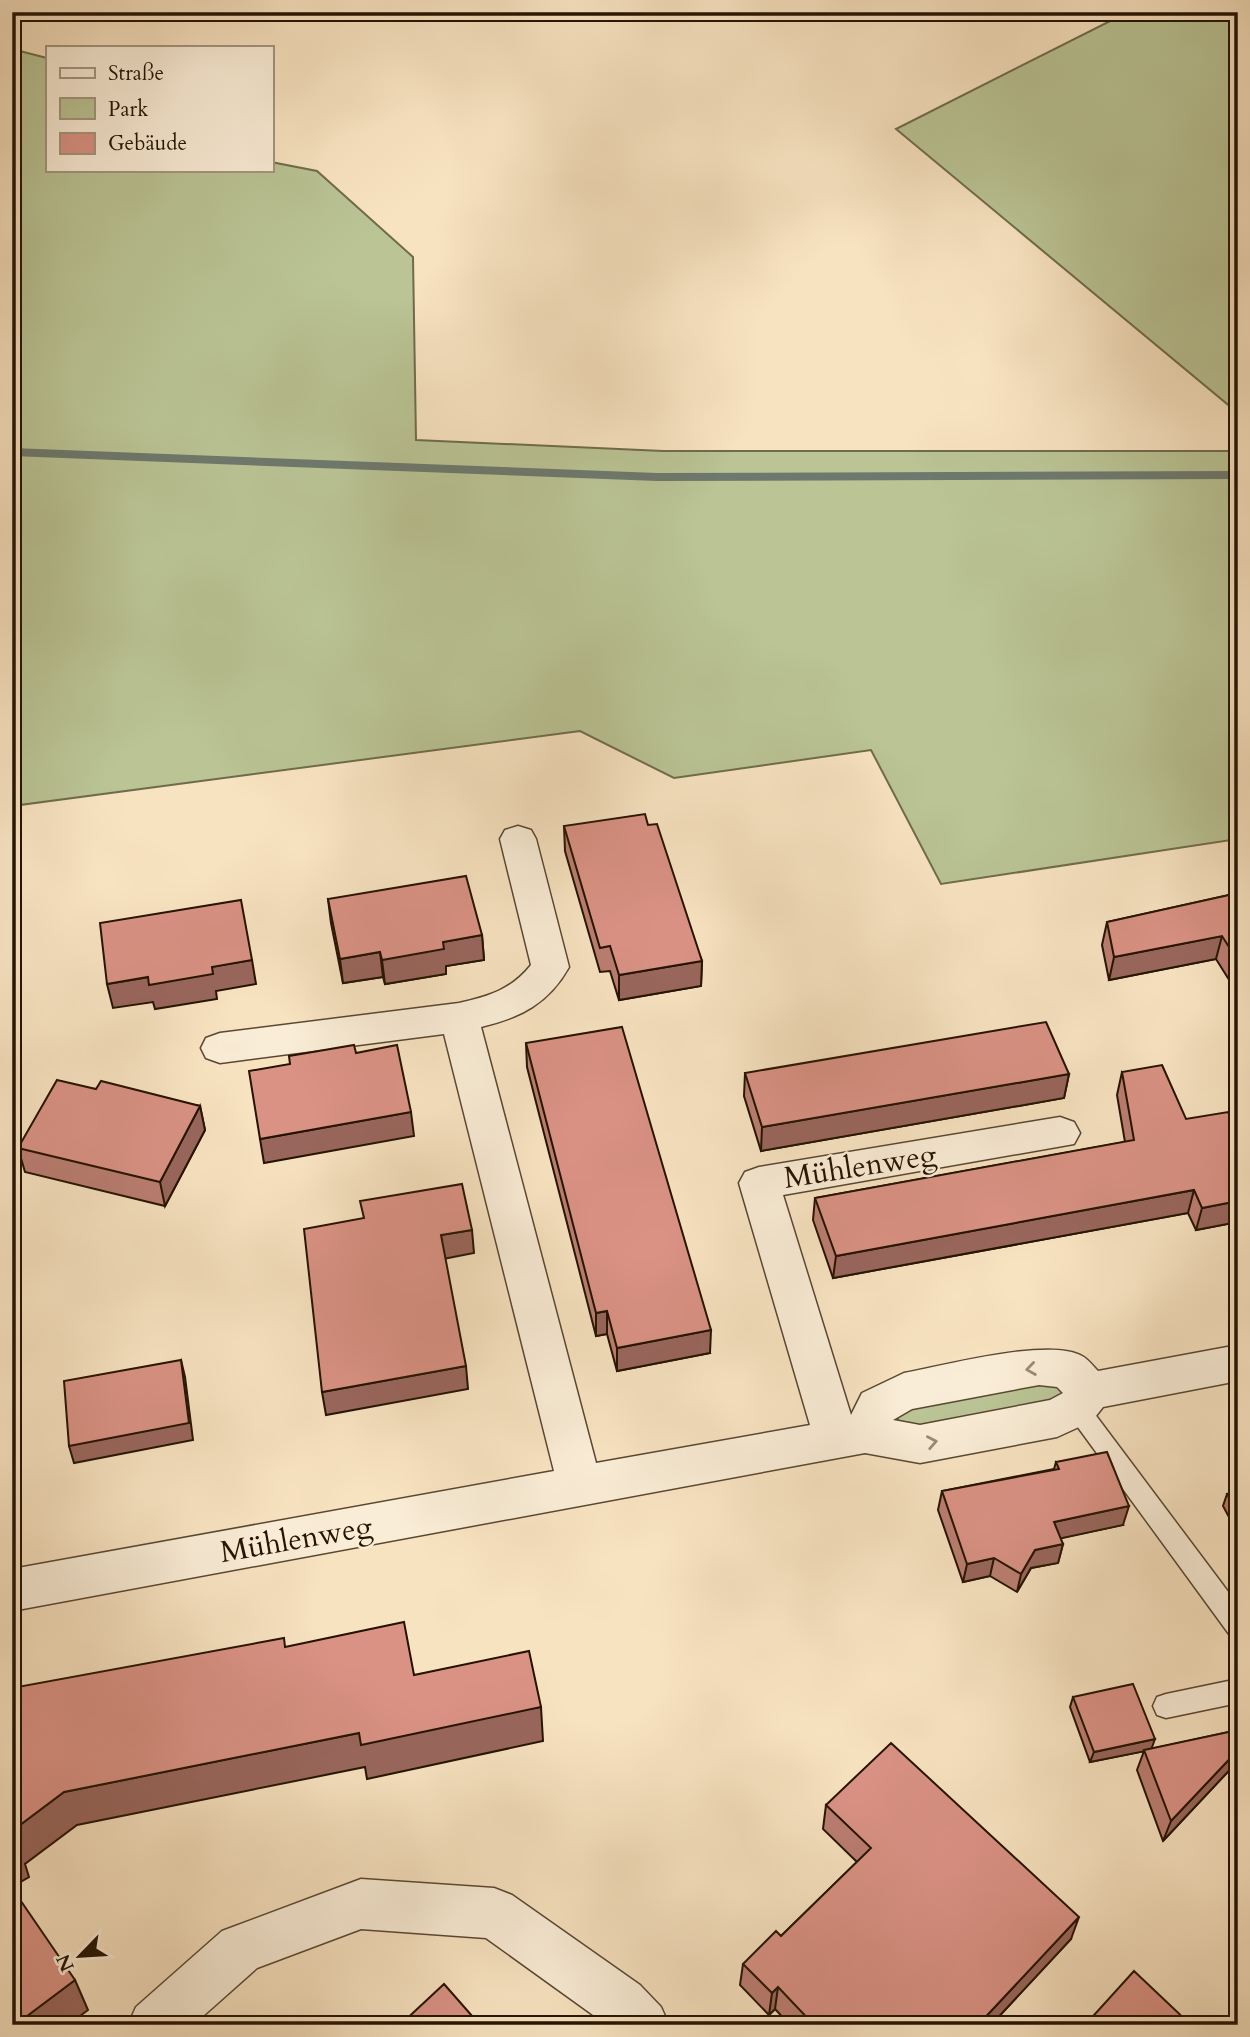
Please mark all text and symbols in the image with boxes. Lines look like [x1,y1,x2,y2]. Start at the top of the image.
legend [46,46,273,172]
text: Straße [108,59,164,88]
text: Park [108,95,149,124]
text: Gebäude [108,129,187,158]
street label: Mühlenweg [781,1134,939,1199]
one-way arrow [1025,1361,1036,1376]
one-way arrow [926,1435,938,1450]
street label: Mühlenweg [217,1506,376,1573]
north arrow [46,1922,116,1992]
text: N [50,1949,81,1976]

